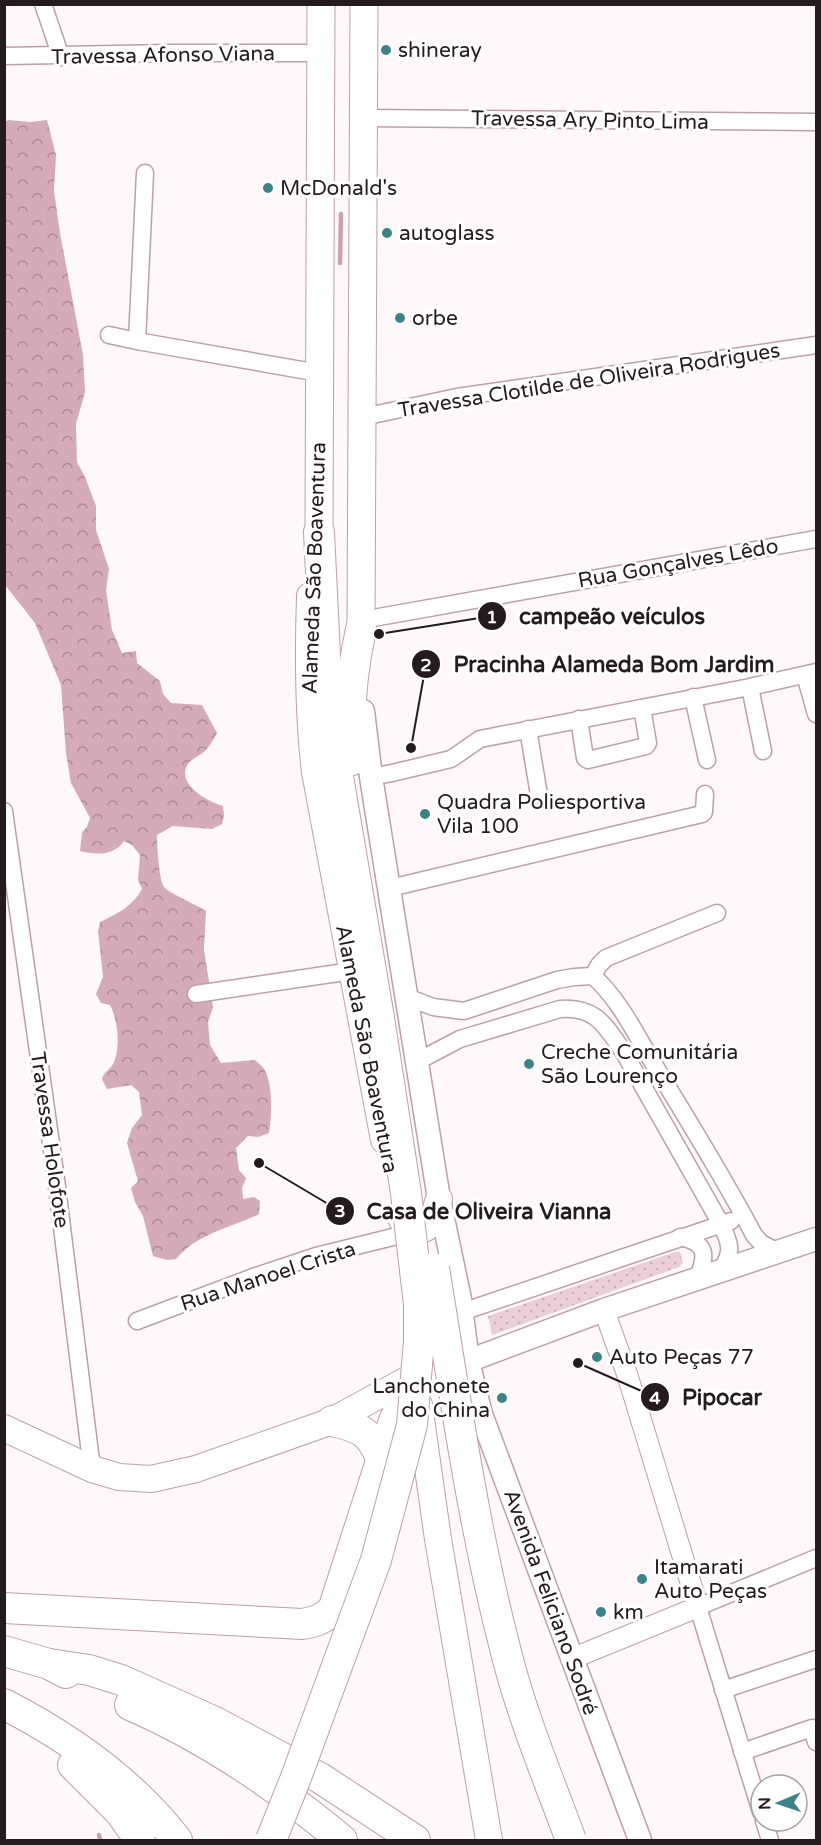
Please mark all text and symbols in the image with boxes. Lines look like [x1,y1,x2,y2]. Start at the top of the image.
place label: shineray [398,38,482,63]
street label: Travessa Afonso Viana [51,41,275,70]
marker: shineray [379,43,393,57]
street label: Travessa Ary Pinto Lima [471,106,709,135]
place label: McDonald's [280,176,397,201]
marker: McDonald's [261,181,275,195]
place label: autoglass [399,221,495,246]
marker: autoglass [380,226,394,240]
place label: orbe [412,306,458,331]
marker: orbe [393,311,407,325]
street label: Travessa Clotilde de Oliveira Rodrigues [396,338,782,423]
street label: Alameda São Boaventura [298,442,331,694]
street label: Rua Gonçalves Lêdo [576,534,780,593]
callout: campeão veículos [477,596,717,636]
text: campeão veículos [519,604,705,630]
text: 1 [486,606,498,628]
callout: Pracinha Alameda Bom Jardim [411,644,786,684]
text: Pracinha Alameda Bom Jardim [454,652,774,678]
text: 2 [420,654,432,676]
place label: Quadra Poliesportiva Vila 100 [437,790,646,839]
marker: Quadra Poliesportiva Vila 100 [418,807,432,821]
street label: Alameda São Boaventura [330,923,403,1175]
place label: Creche Comunitária São Lourenço [541,1040,738,1089]
street label: Travessa Holofote [25,1050,74,1230]
marker: Creche Comunitária São Lourenço [522,1057,536,1071]
callout: Casa de Oliveira Vianna [325,1191,624,1231]
text: Casa de Oliveira Vianna [367,1199,611,1225]
text: 3 [334,1200,346,1222]
street label: Rua Manoel Crista [177,1236,359,1317]
place label: Auto Peças 77 [609,1345,754,1370]
marker: Auto Peças 77 [590,1350,604,1364]
place label: Lanchonete do China [372,1374,490,1423]
callout: Pipocar [640,1377,774,1417]
text: Pipocar [682,1385,762,1411]
text: 4 [649,1387,661,1409]
marker: Lanchonete do China [495,1391,509,1405]
street label: Avenida Feliciano Sodré [498,1486,603,1719]
place label: Itamarati Auto Peças [654,1555,767,1604]
marker: Itamarati Auto Peças [635,1572,649,1586]
place label: km [613,1600,644,1625]
marker: km [594,1605,608,1619]
north arrow [749,1773,809,1833]
text: N [755,1797,775,1810]

